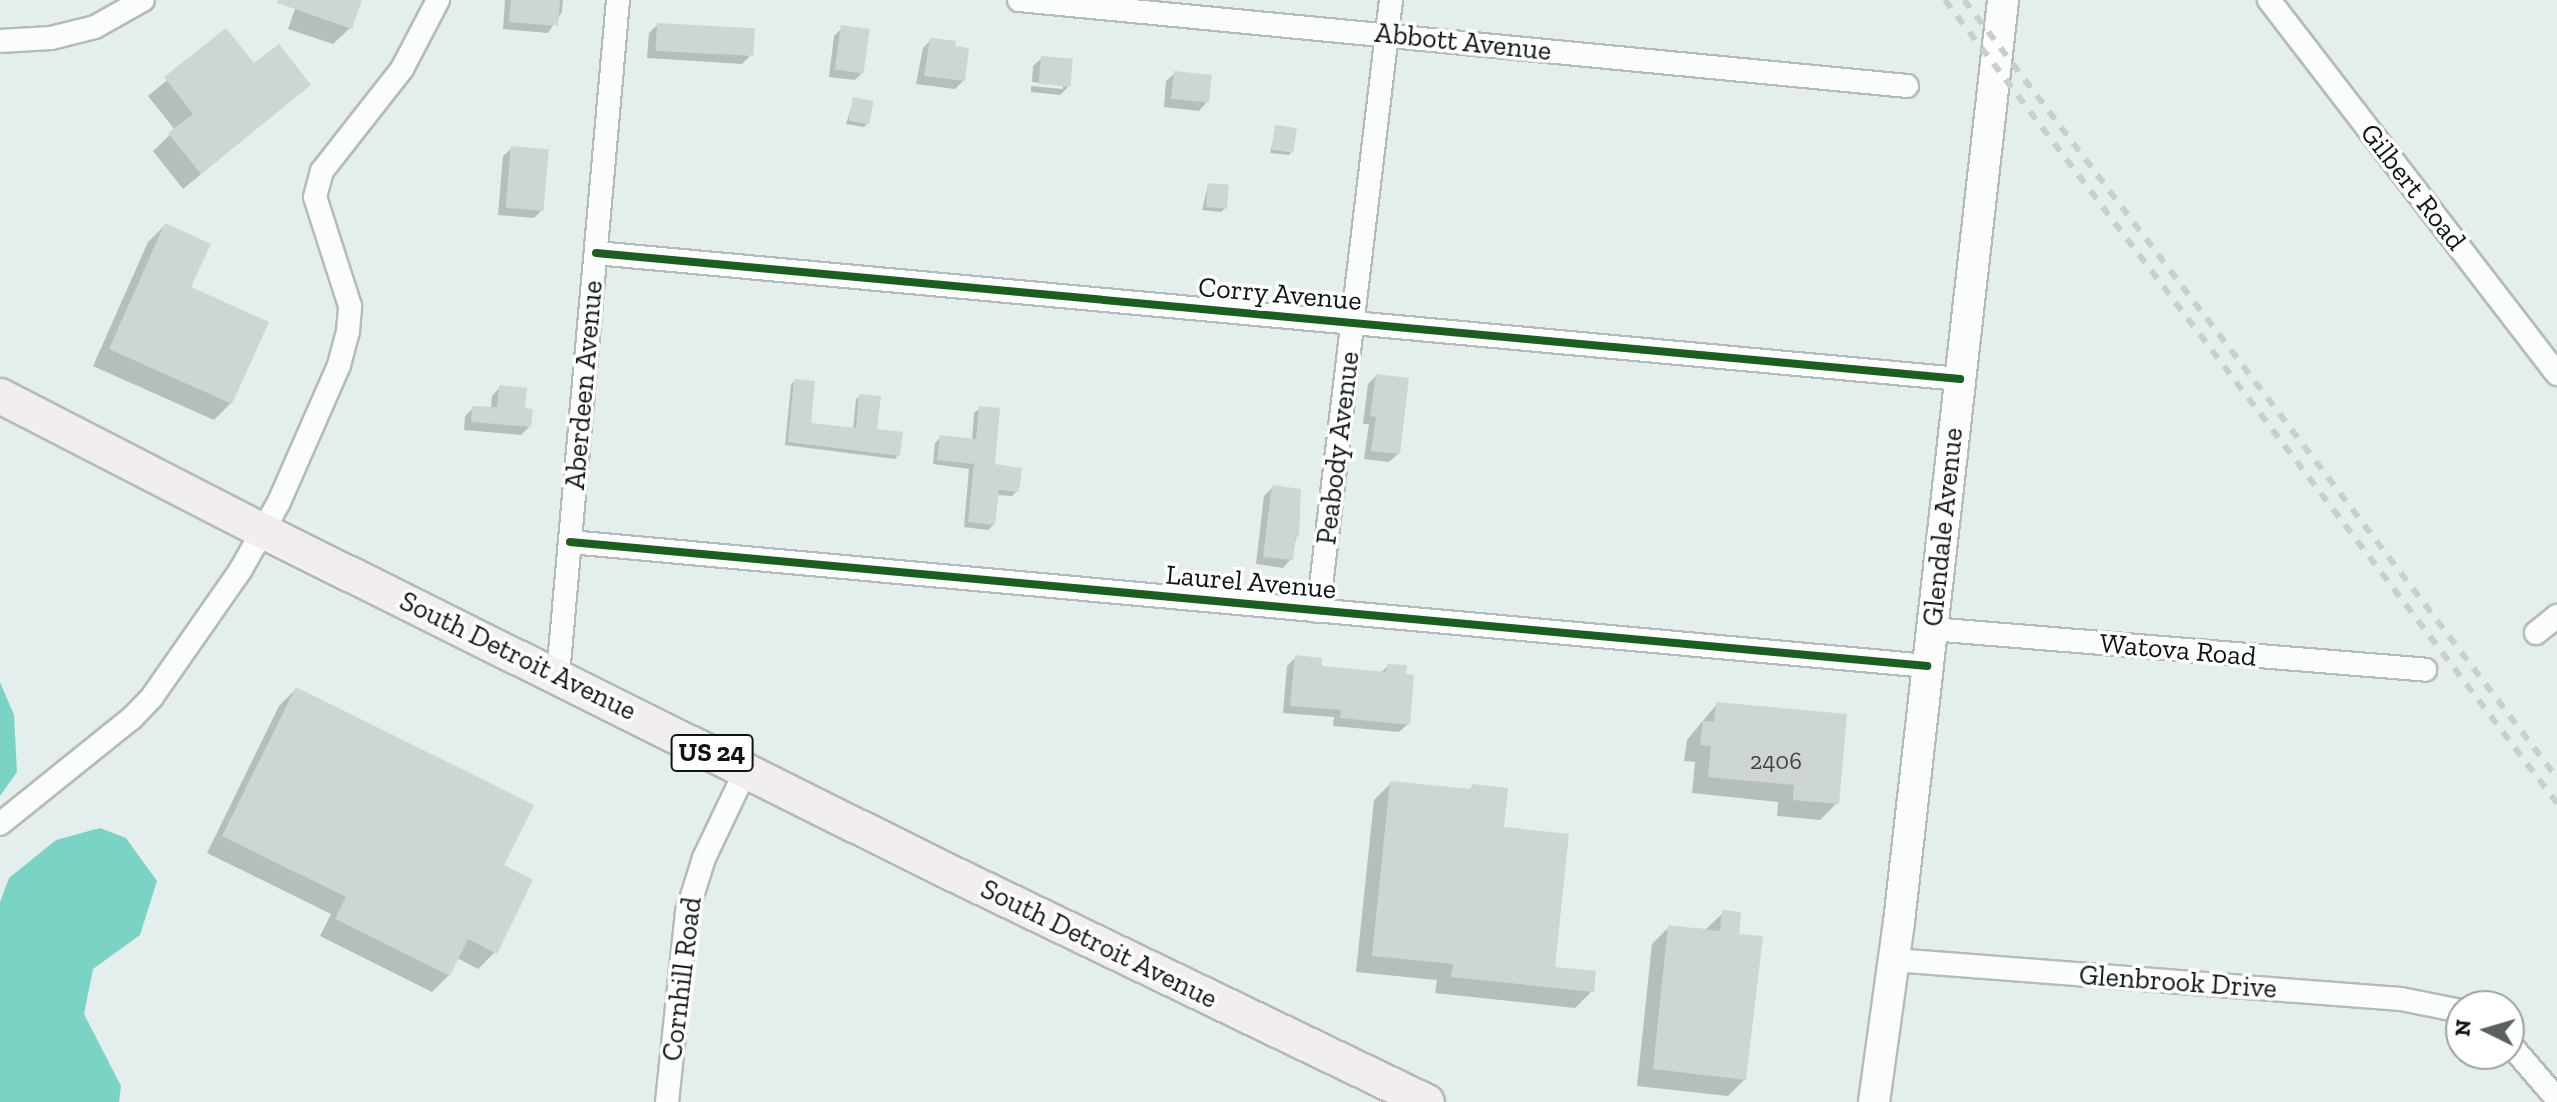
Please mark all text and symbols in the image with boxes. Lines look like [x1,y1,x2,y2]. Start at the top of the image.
street label: Abbott Avenue [1373,16,1553,68]
street label: Gilbert Road [2353,117,2473,257]
street label: Corry Avenue [1196,270,1364,318]
street label: Aberdeen Avenue [558,279,610,491]
street label: Peabody Avenue [1309,349,1367,547]
street label: Glendale Avenue [1916,426,1970,628]
street label: Laurel Avenue [1164,558,1338,606]
street label: South Detroit Avenue [394,584,642,728]
street label: Watova Road [2098,626,2258,674]
road number: US 24 [670,731,754,775]
house number: 2406 [1750,747,1802,775]
street label: South Detroit Avenue [975,872,1223,1016]
street label: Cornhill Road [655,895,709,1063]
street label: Glenbrook Drive [2078,958,2278,1006]
north arrow [2445,990,2525,1070]
text: N [2448,1019,2477,1038]

